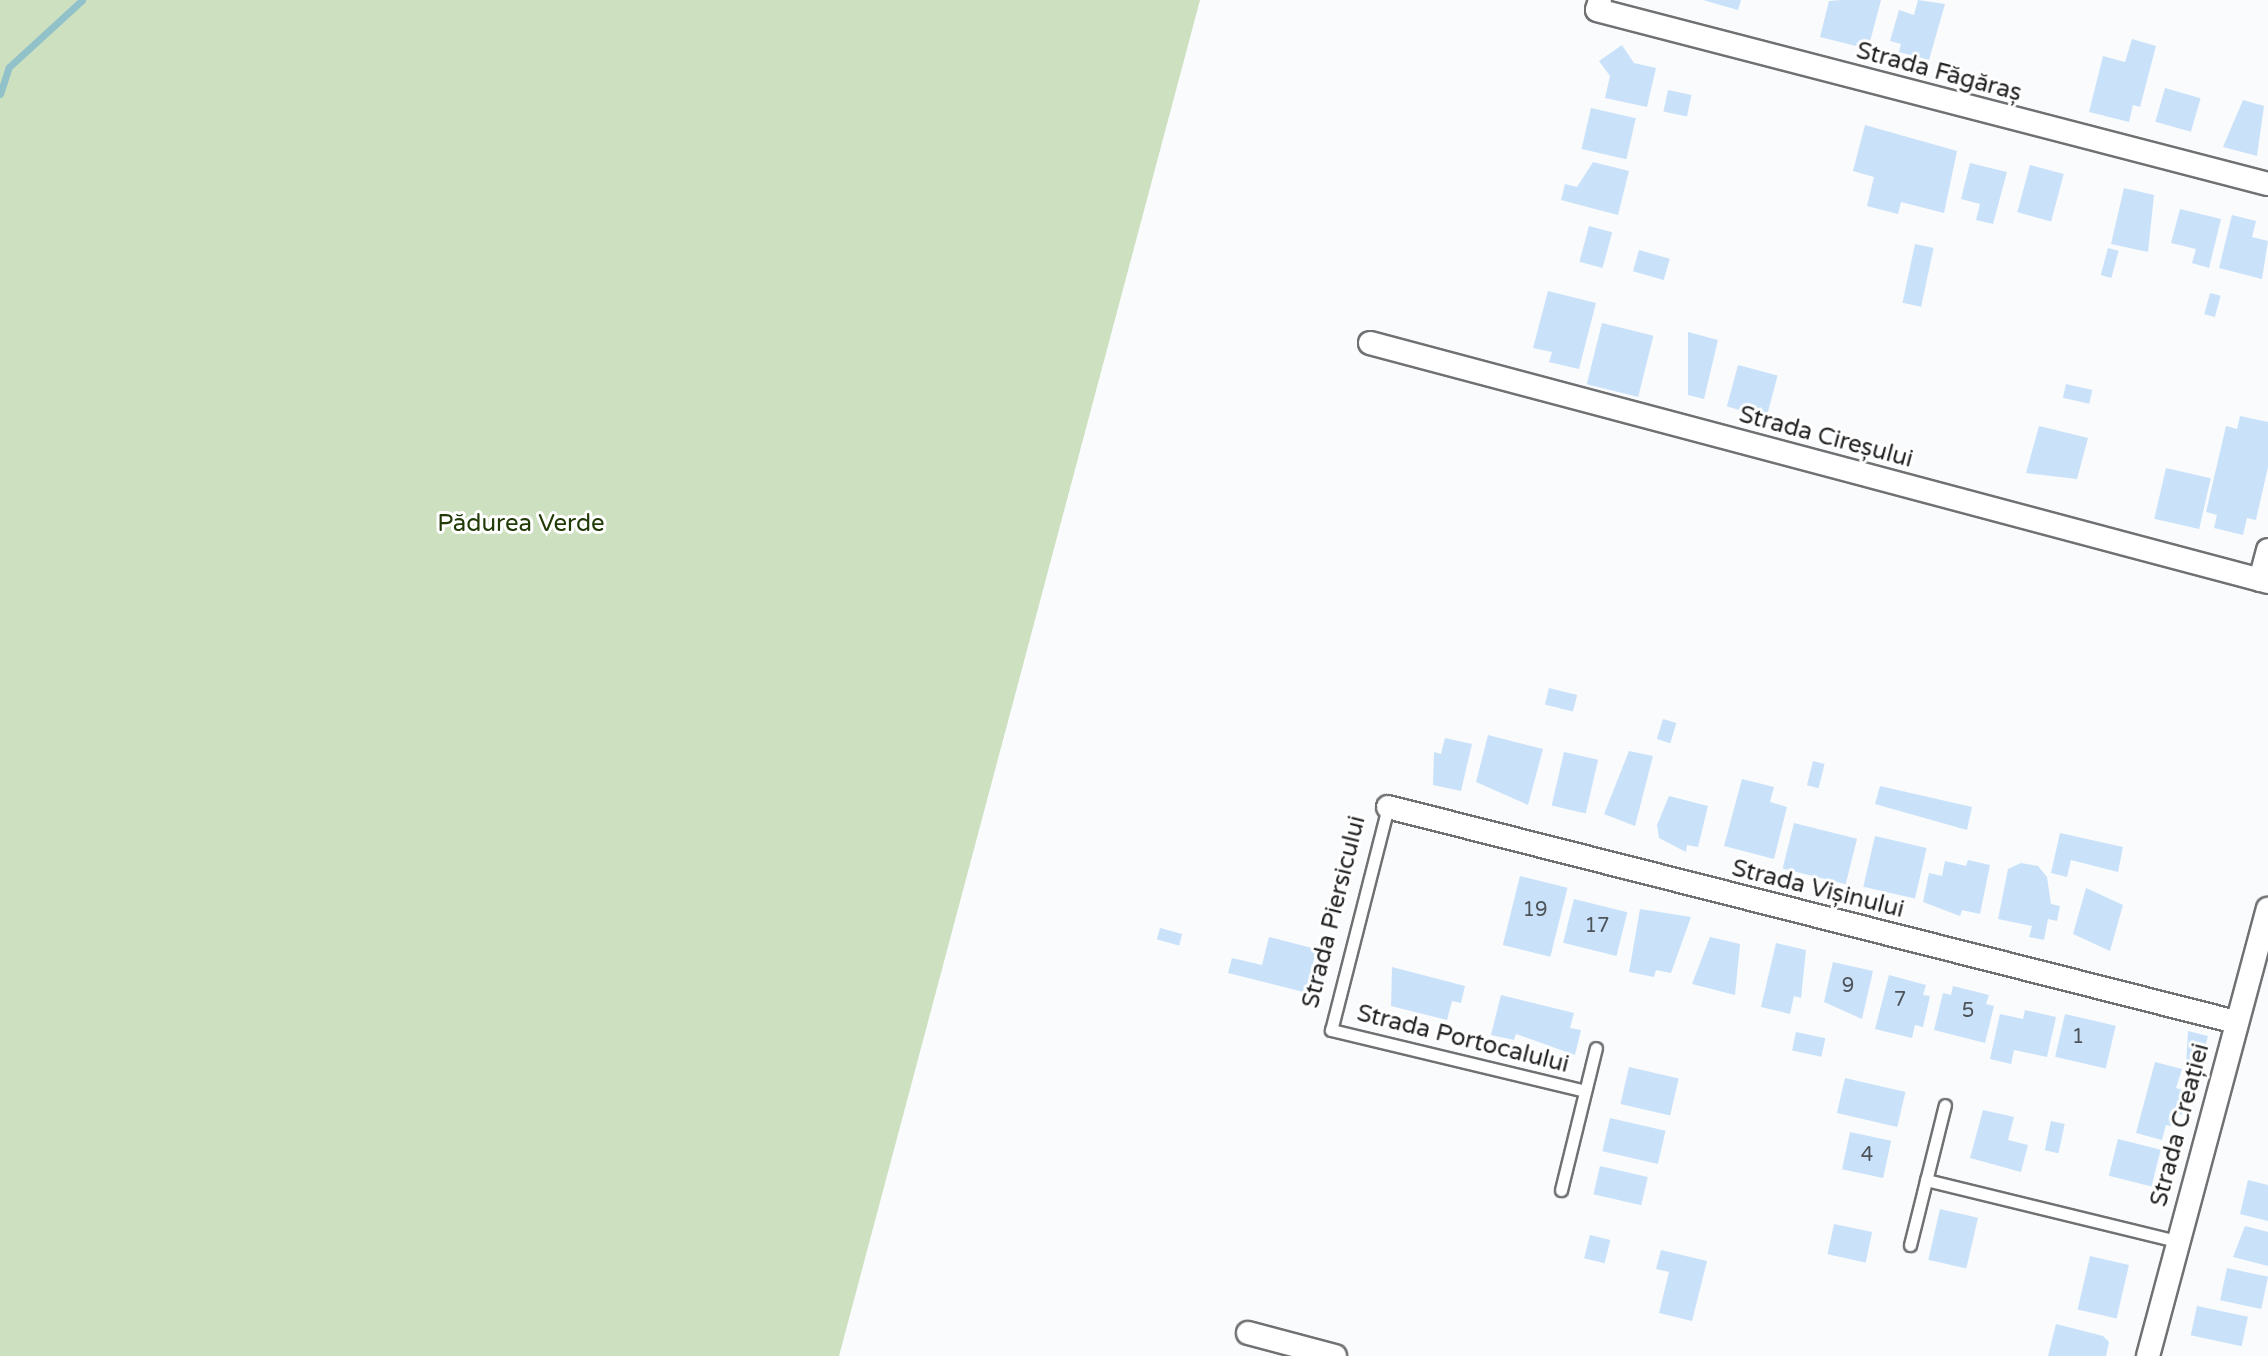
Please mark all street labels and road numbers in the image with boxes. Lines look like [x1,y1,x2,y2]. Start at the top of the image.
street label: Strada Făgăraș [1853,36,2025,108]
street label: Strada Cireșului [1736,400,1916,474]
street label: Strada Piersicului [1296,813,1372,1011]
street label: Strada Vișinului [1729,854,1907,924]
street label: Strada Portocalului [1354,999,1572,1079]
street label: Strada Creației [2144,1040,2216,1210]

